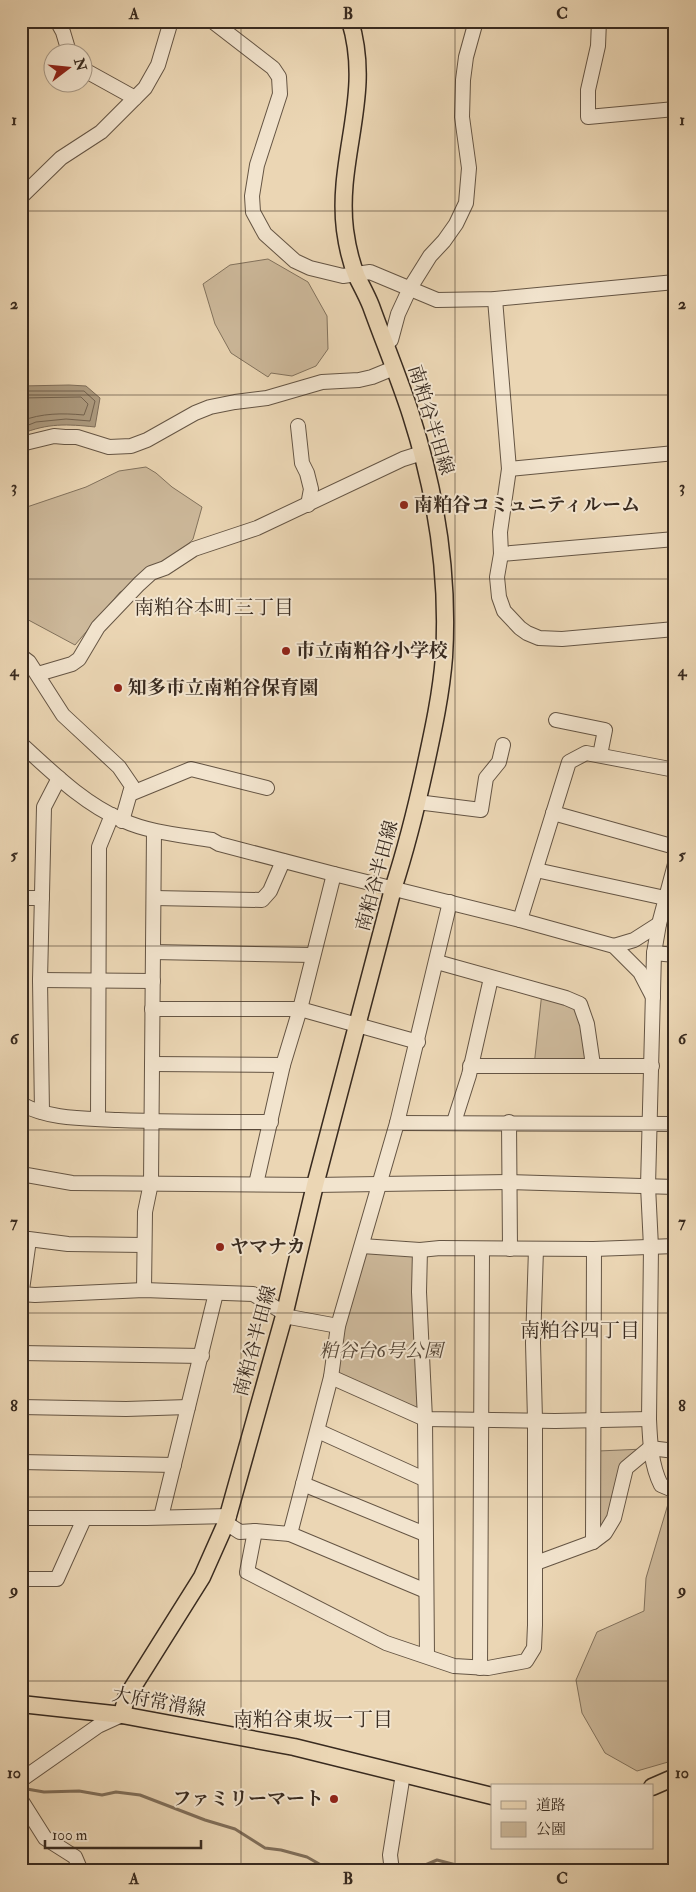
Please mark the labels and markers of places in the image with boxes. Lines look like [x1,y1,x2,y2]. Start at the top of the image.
place label: 南粕谷コミュニティルーム [414,493,640,517]
marker: 南粕谷コミュニティルーム [398,499,410,511]
place label: 市立南粕谷小学校 [296,639,448,663]
marker: 市立南粕谷小学校 [280,645,292,657]
place label: 知多市立南粕谷保育園 [128,676,318,700]
marker: 知多市立南粕谷保育園 [112,682,124,694]
place label: ヤマナカ [230,1235,306,1259]
marker: ヤマナカ [214,1241,226,1253]
place label: ファミリーマート [172,1787,324,1811]
marker: ファミリーマート [328,1793,340,1805]

